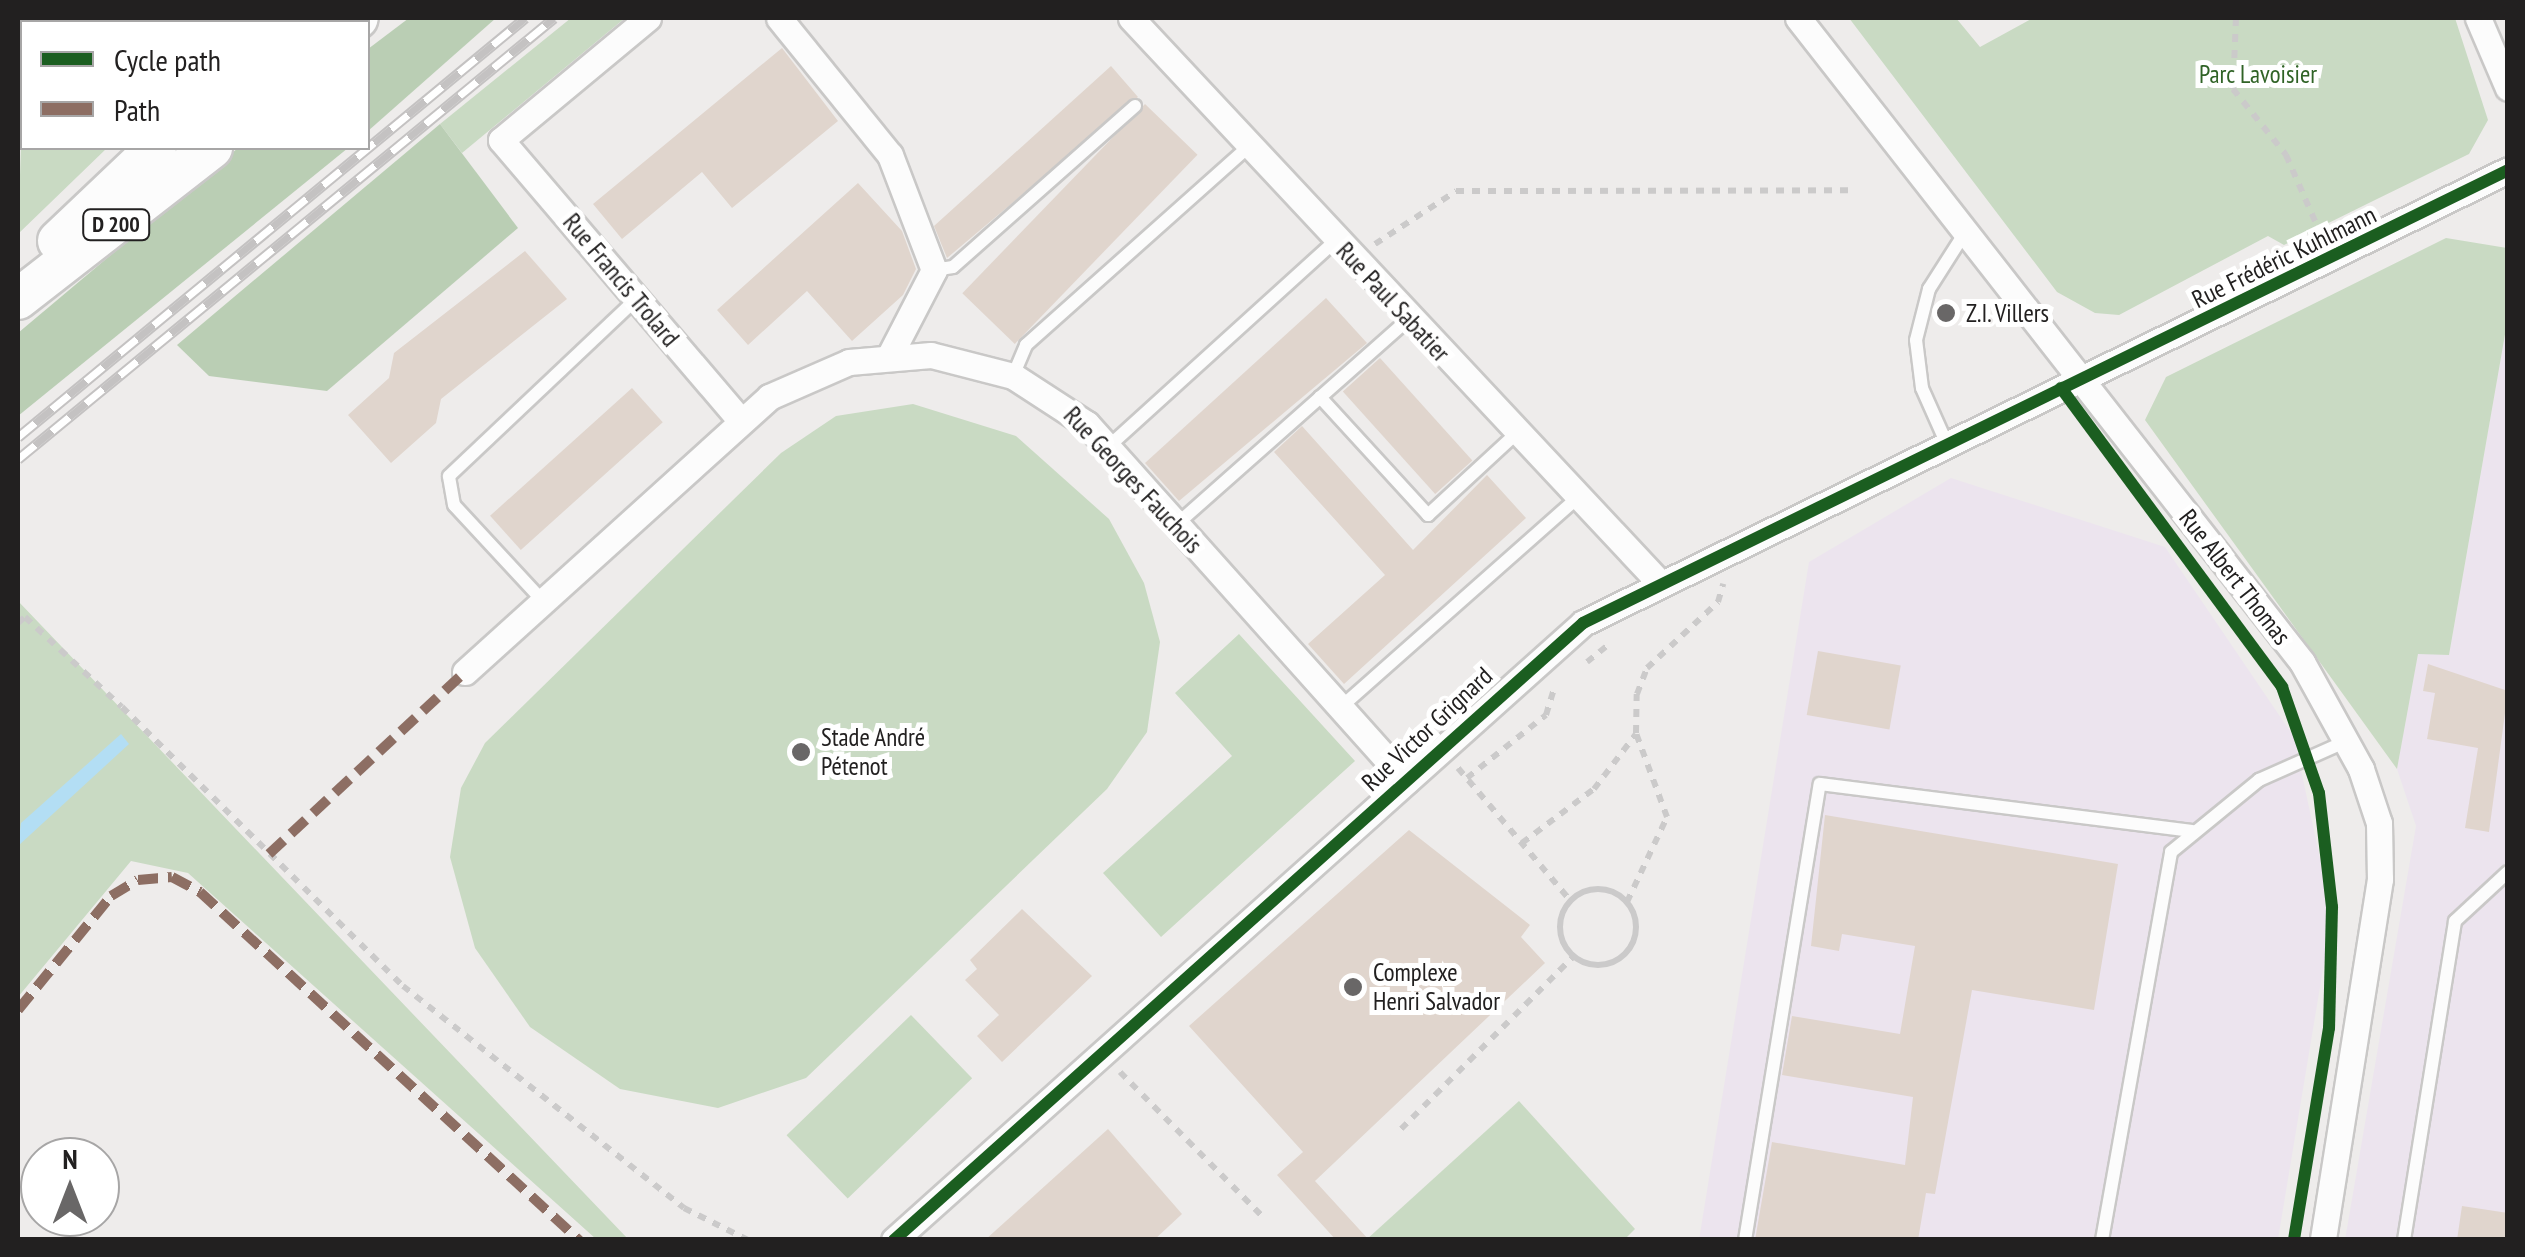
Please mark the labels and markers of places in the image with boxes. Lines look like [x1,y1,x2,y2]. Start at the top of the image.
place label: Z.I. Villers [1966,298,2051,328]
marker: Z.I. Villers [1935,302,1957,324]
place label: Stade André Pétenot [821,723,926,782]
marker: Stade André Pétenot [790,741,812,763]
place label: Complexe Henri Salvador [1373,958,1500,1017]
marker: Complexe Henri Salvador [1342,976,1364,998]

